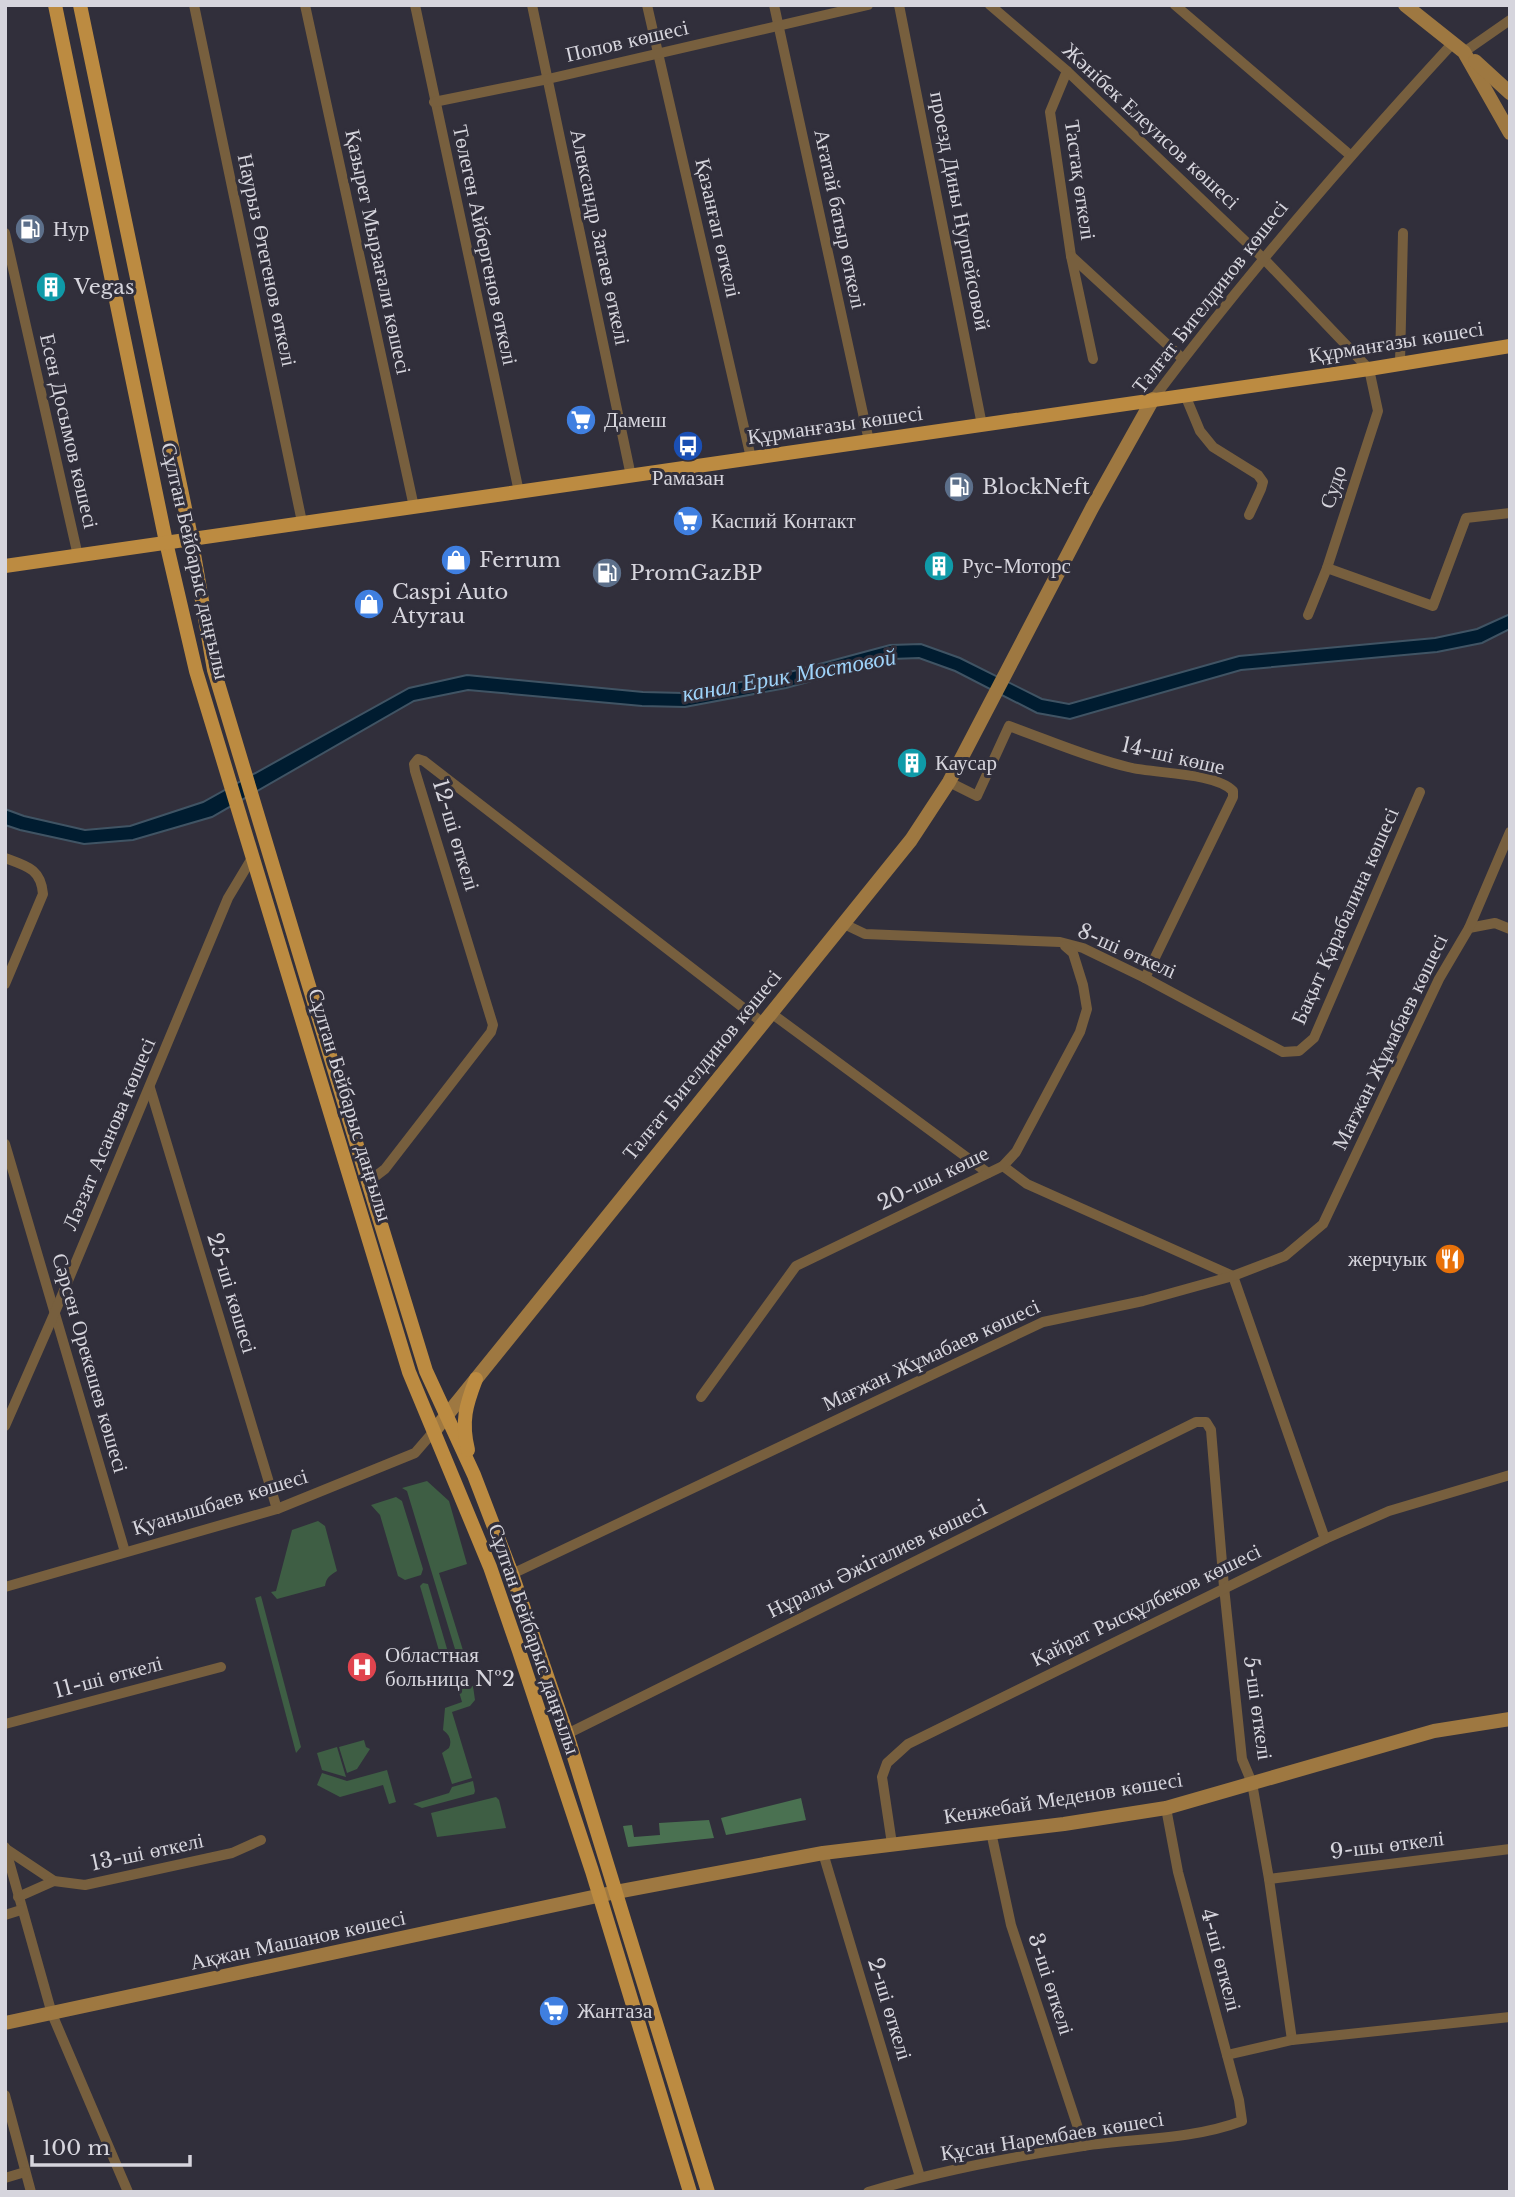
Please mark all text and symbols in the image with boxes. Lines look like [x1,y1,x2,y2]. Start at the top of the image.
street label: Попов көшесі [563,14,691,68]
street label: Жәнібек Елеуисов көшесі [1057,37,1245,215]
street label: проезд Дины Нурпейсовой [924,89,996,333]
street label: Тастақ өткелі [1059,118,1101,242]
street label: Төлеген Айбергенов өткелі [447,122,523,368]
street label: Қазырет Мырзағали көшесі [339,127,417,377]
street label: Александр Затаев өткелі [564,127,636,348]
street label: Ағатай батыр өткелі [808,127,872,311]
street label: Наурыз Өтегенов өткелі [232,151,302,369]
street label: Қазанғап өткелі [689,156,747,300]
street label: Талғат Бигелдинов көшесі [1127,195,1294,399]
fuel station icon: Нур [13,212,47,246]
place label: Нур [53,216,89,242]
building icon: Vegas [34,270,68,304]
place label: Vegas [73,274,134,300]
street label: Құрманғазы көшесі [1307,315,1485,369]
street label: Есен Досымов көшесі [34,331,104,531]
street label: Құрманғазы көшесі [746,400,924,450]
supermarket icon: Дамеш [564,403,598,437]
place label: Дамеш [604,407,666,433]
bus stop icon: Рамазан [671,429,705,463]
street label: Сұлтан Бейбарыс даңғылы [155,440,235,682]
street label: Судо [1314,462,1352,512]
place label: Рамазан [652,465,724,491]
fuel station icon: BlockNeft [942,470,976,504]
place label: BlockNeft [982,474,1090,500]
supermarket icon: Каспий Контакт [671,504,705,538]
place label: Каспий Контакт [711,508,856,534]
shop icon: Ferrum [439,543,473,577]
place label: Ferrum [479,547,561,573]
building icon: Рус-Моторс [922,549,956,583]
place label: Рус-Моторс [962,553,1071,579]
fuel station icon: PromGazBP [590,556,624,590]
place label: PromGazBP [630,560,762,586]
place label: Caspi Auto Atyrau [391,579,508,629]
shop icon: Caspi Auto Atyrau [352,587,386,621]
water label: канал Ерик Мостовой [680,642,898,708]
street label: 14-ші көше [1119,731,1227,781]
building icon: Каусар [895,746,929,780]
place label: Каусар [935,750,997,776]
street label: 12-ші өткелі [427,776,485,894]
street label: Бақыт Қарабалина көшесі [1285,803,1405,1028]
street label: 8-ші өткелі [1074,918,1181,984]
street label: Мағжан Жұмабаев көшесі [1326,930,1454,1154]
street label: Талғат Бигелдинов көшесі [617,964,787,1166]
street label: Сұлтан Бейбарыс даңғылы [302,985,398,1225]
street label: Ләззат Асанова көшесі [57,1034,161,1234]
street label: 20-шы көше [873,1140,993,1216]
street label: 25-ші көшесі [201,1230,263,1356]
restaurant icon: жерчуык [1433,1242,1467,1276]
place label: жерчуык [1347,1246,1428,1272]
street label: Сәрсен Орекешев көшесі [46,1250,134,1476]
street label: Мағжан Жұмабаев көшесі [818,1293,1044,1417]
street label: Қуанышбаев көшесі [129,1463,311,1541]
street label: Нұралы Әжiгалиев көшесi [763,1494,991,1624]
street label: Сұлтан Бейбарыс даңғылы [482,1520,586,1758]
street label: Қайрат Рысқұлбеков көшесі [1027,1538,1265,1672]
place label: Областная больница №2 [385,1642,515,1692]
street label: 11-ші өткелі [51,1650,165,1704]
hospital icon: Областная больница №2 [345,1650,379,1684]
street label: 5-ші өткелі [1238,1654,1278,1762]
street label: Кенжебай Меденов көшесі [942,1766,1185,1830]
street label: 9-шы өткелі [1329,1825,1446,1865]
street label: 13-ші өткелі [88,1827,206,1877]
street label: Ақжан Машанов көшесі [188,1904,408,1976]
street label: 4-ші өткелі [1195,1906,1247,2014]
street label: 3-ші өткелі [1022,1930,1080,2038]
street label: 2-ші өткелі [862,1955,918,2063]
supermarket icon: Жантаза [537,1994,571,2028]
place label: Жантаза [577,1998,653,2024]
street label: Құсан Нарембаев көшесі [939,2106,1166,2166]
scale bar [32,2124,189,2168]
text: 100 m [42,2135,110,2161]

